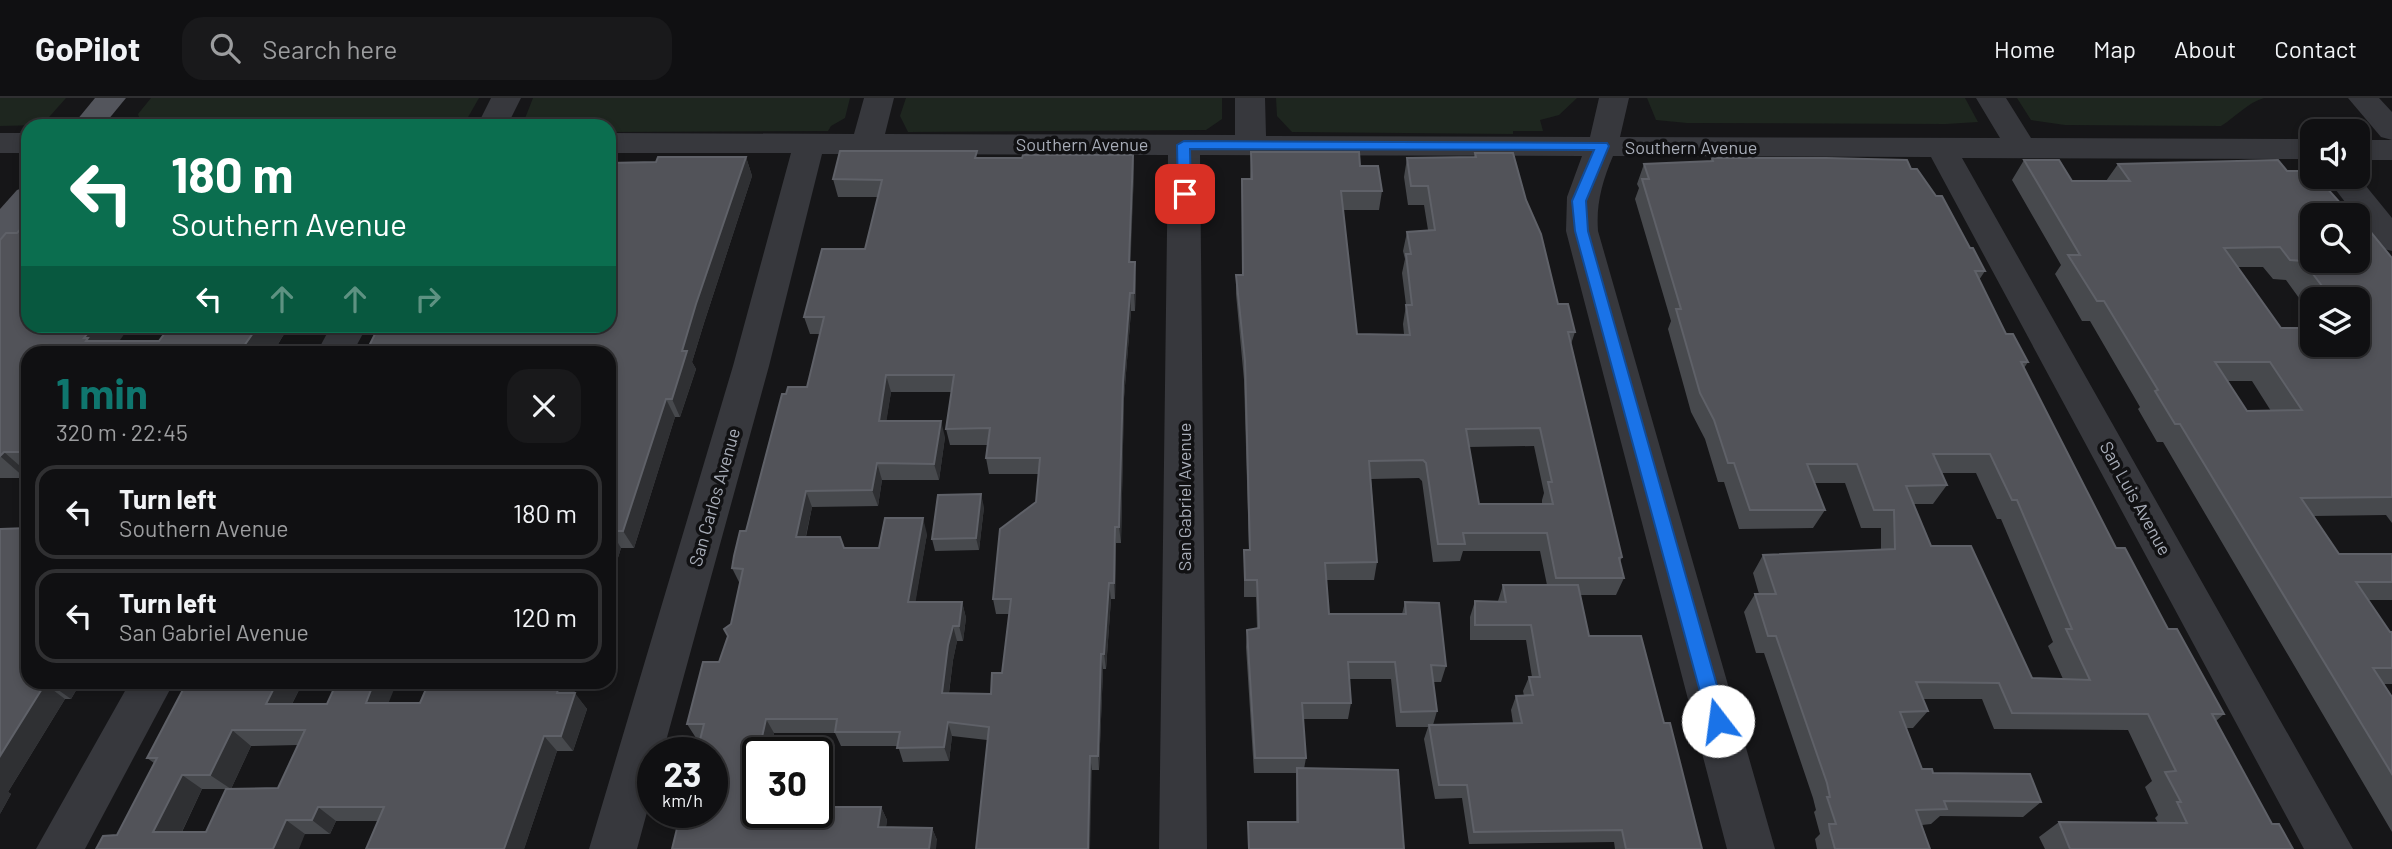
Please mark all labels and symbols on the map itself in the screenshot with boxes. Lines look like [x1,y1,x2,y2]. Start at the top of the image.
street label: Southern Avenue [1016,133,1148,155]
street label: Southern Avenue [1625,136,1757,158]
pin [1155,164,1215,224]
street label: San Gabriel Avenue [1173,423,1195,571]
street label: San Carlos Avenue [684,425,744,569]
street label: San Luis Avenue [2096,437,2176,559]
position arrow [1681,684,1755,758]
speed limit sign: 30 [742,737,833,828]

